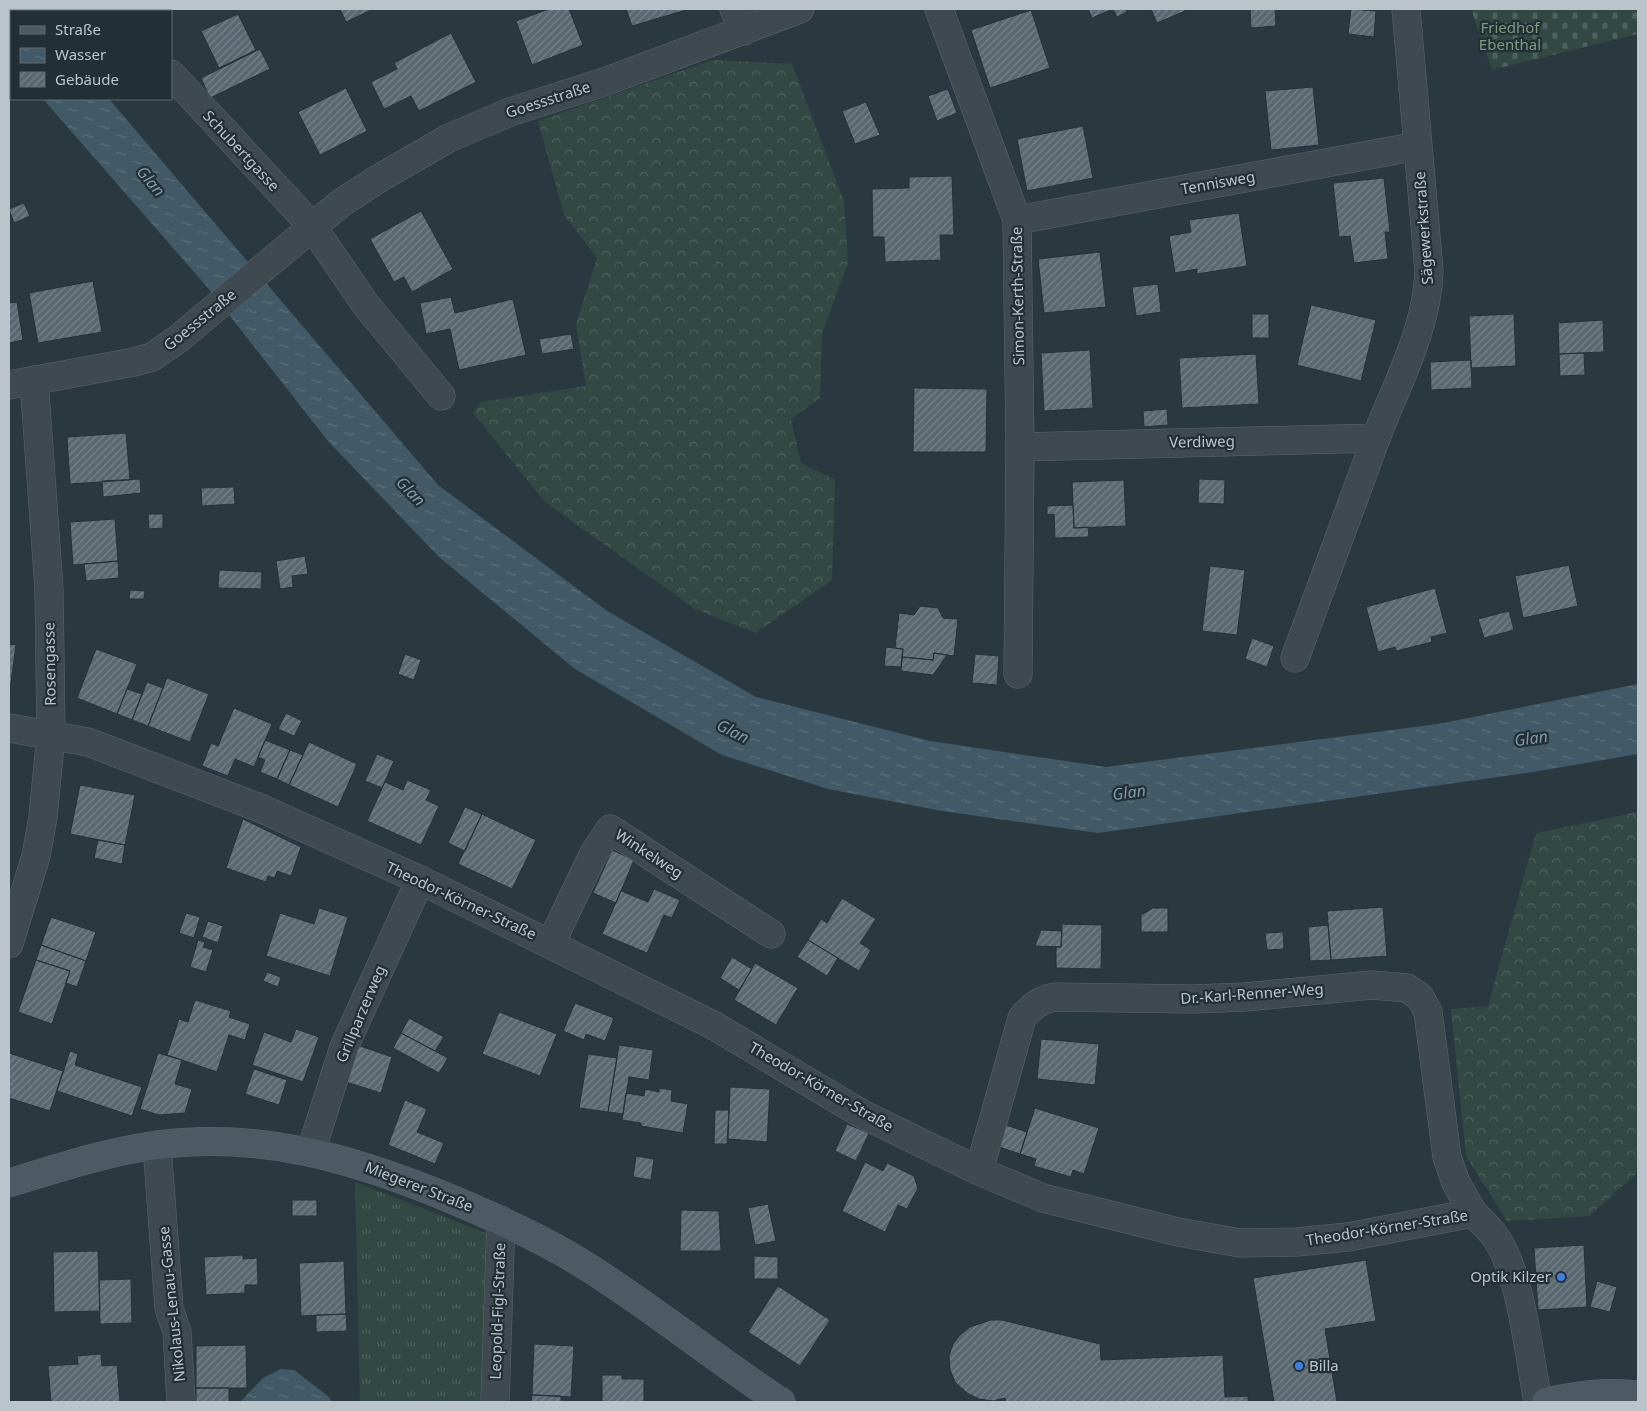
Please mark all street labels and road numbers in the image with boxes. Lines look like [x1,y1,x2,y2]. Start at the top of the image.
street label: Goessstraße [503,76,592,122]
street label: Schubertgasse [199,106,284,195]
street label: Tennisweg [1179,166,1256,198]
street label: Sägewerkstraße [1409,171,1437,285]
street label: Simon-Kerth-Straße [1006,227,1028,366]
street label: Goessstraße [159,284,240,355]
street label: Verdiweg [1169,430,1235,452]
street label: Rosengasse [38,622,60,706]
street label: Winkelweg [612,824,687,882]
street label: Theodor-Körner-Straße [383,856,540,944]
street label: Grillparzerweg [331,962,390,1065]
street label: Dr.-Karl-Renner-Weg [1180,978,1324,1008]
street label: Theodor-Körner-Straße [746,1037,897,1136]
street label: Miegerer Straße [363,1156,476,1216]
street label: Theodor-Körner-Straße [1304,1204,1469,1250]
street label: Nikolaus-Lenau-Gasse [153,1225,189,1383]
street label: Leopold-Figl-Straße [485,1242,509,1380]

